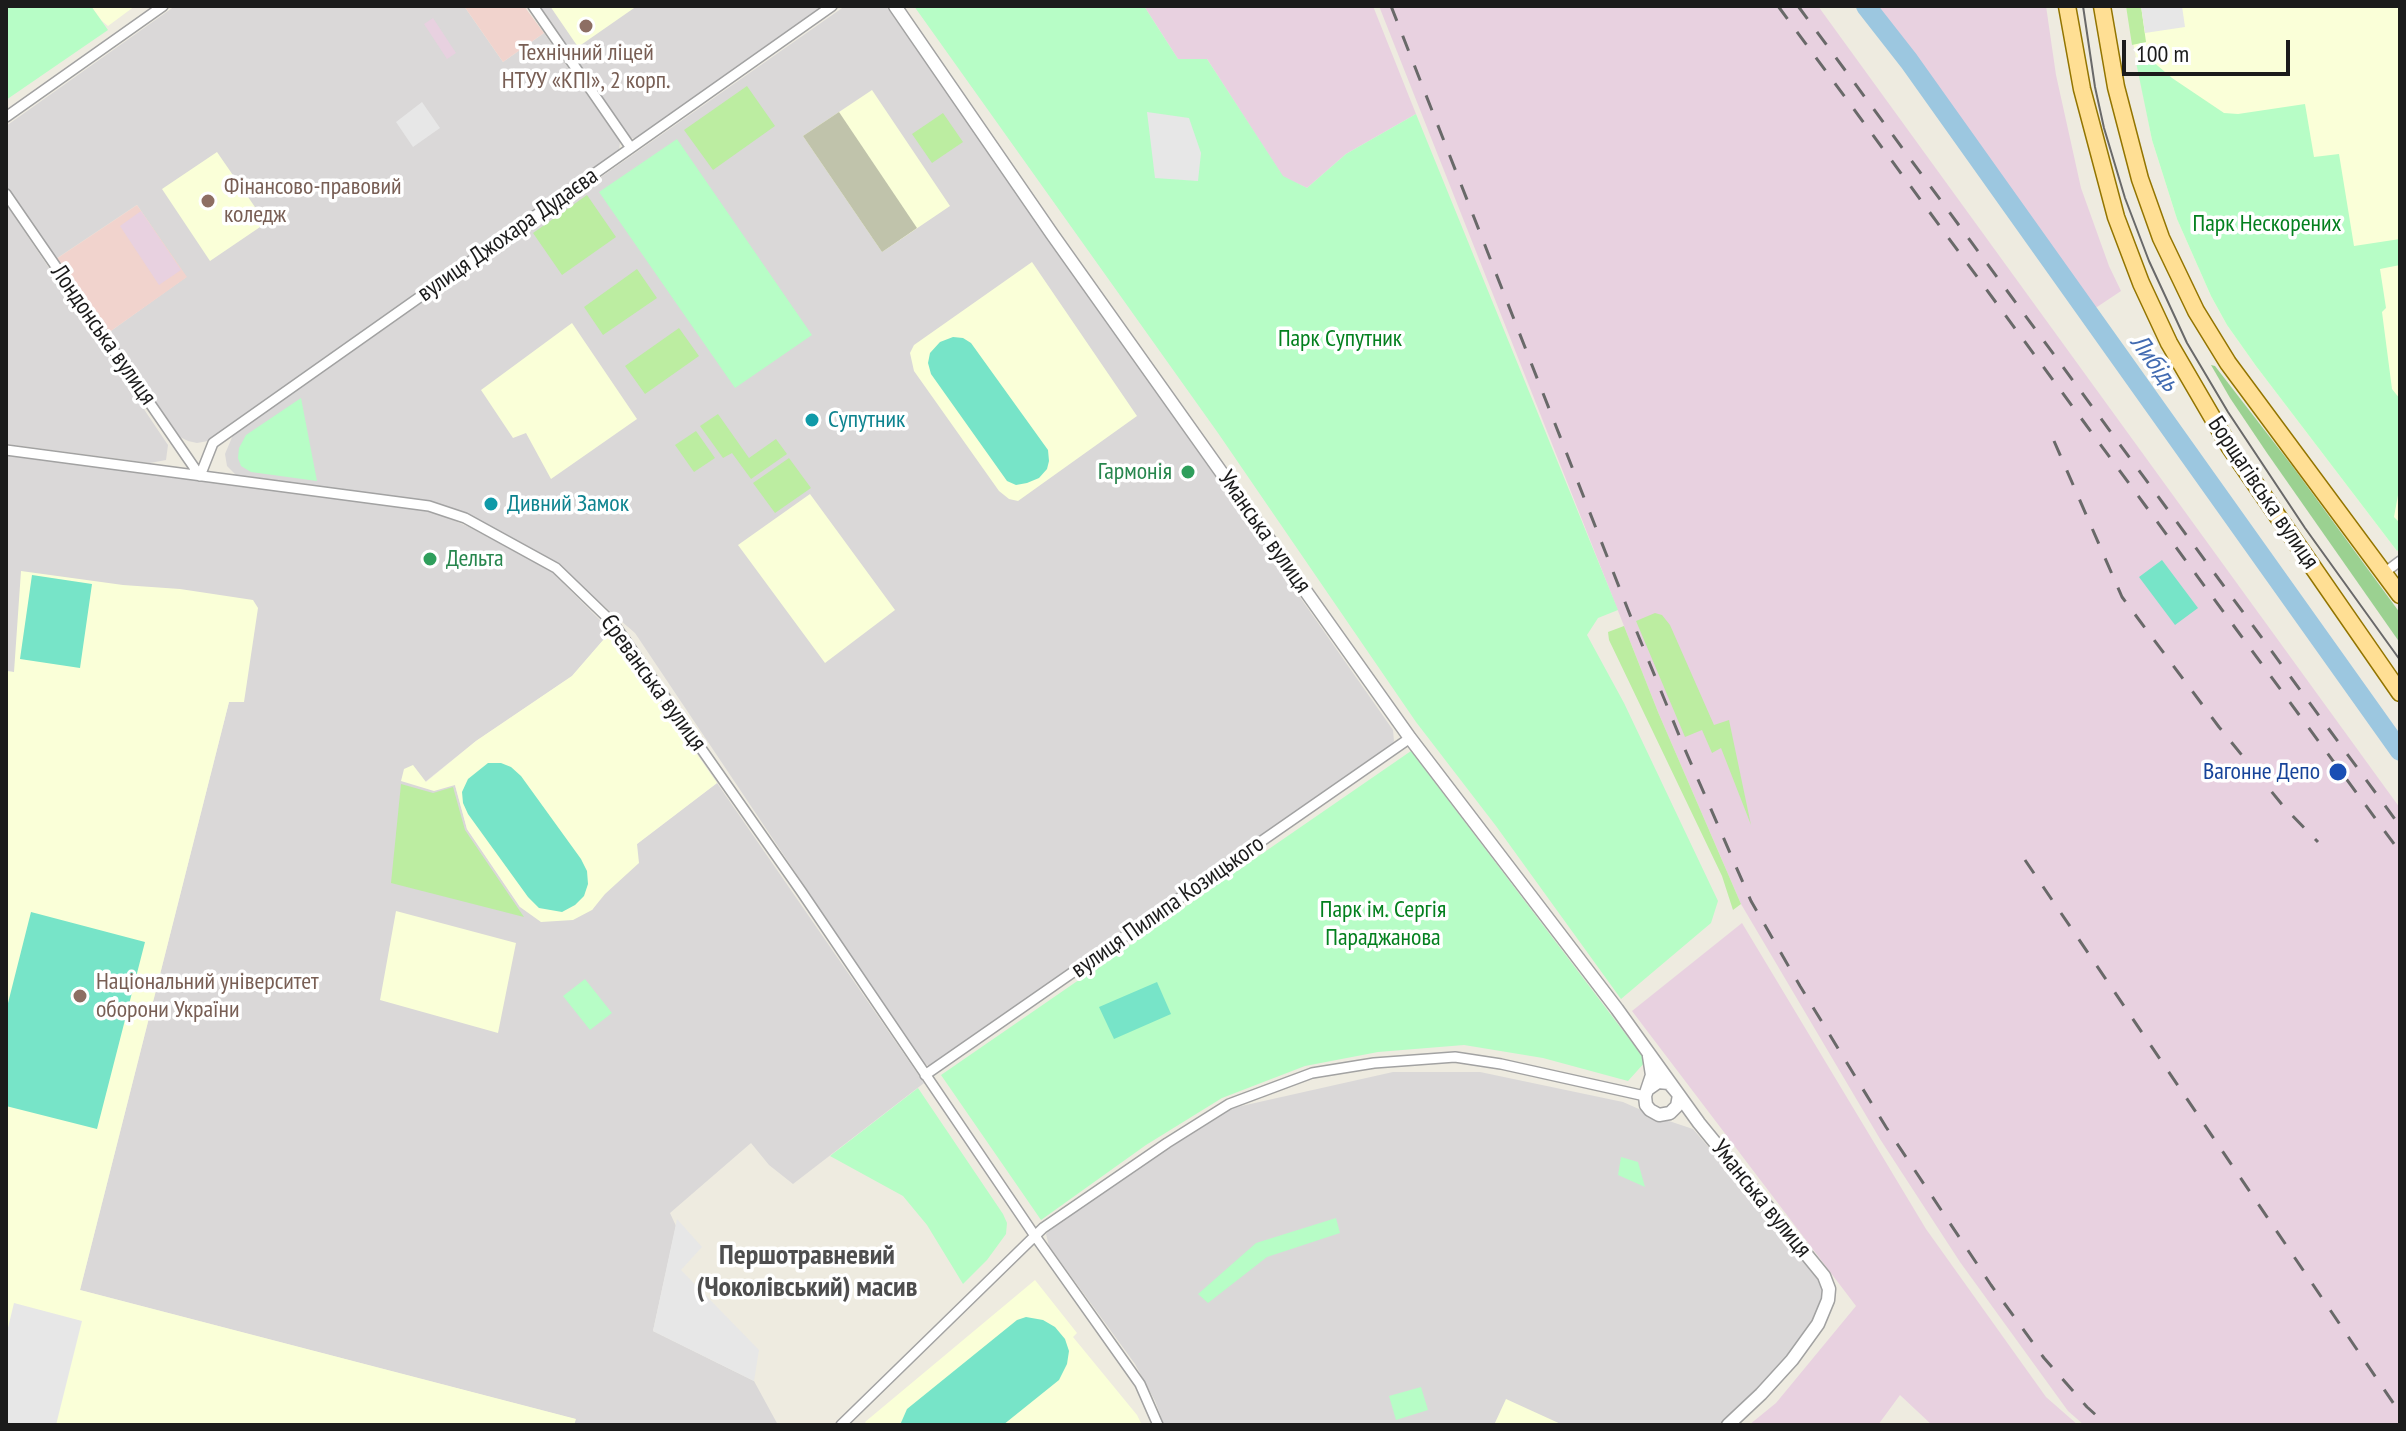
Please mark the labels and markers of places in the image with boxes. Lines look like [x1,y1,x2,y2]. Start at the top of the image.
marker: Технічний ліцей НТУУ «КПІ», 2 корп. [577,17,595,35]
place label: Технічний ліцей НТУУ «КПІ», 2 корп. [502,39,670,95]
place label: Фінансово-правовий коледж [224,173,402,229]
marker: Фінансово-правовий коледж [199,192,217,210]
place label: Супутник [828,406,905,434]
marker: Супутник [803,411,821,429]
place label: Гармонія [1098,458,1172,486]
marker: Гармонія [1179,463,1197,481]
place label: Дивний Замок [507,490,629,518]
marker: Дивний Замок [482,495,500,513]
place label: Дельта [446,545,504,573]
marker: Дельта [421,550,439,568]
place label: Вагонне Депо [2203,758,2320,786]
marker: Вагонне Депо [2327,761,2349,783]
place label: Національний університет оборони України [96,968,319,1024]
marker: Національний університет оборони України [71,987,89,1005]

